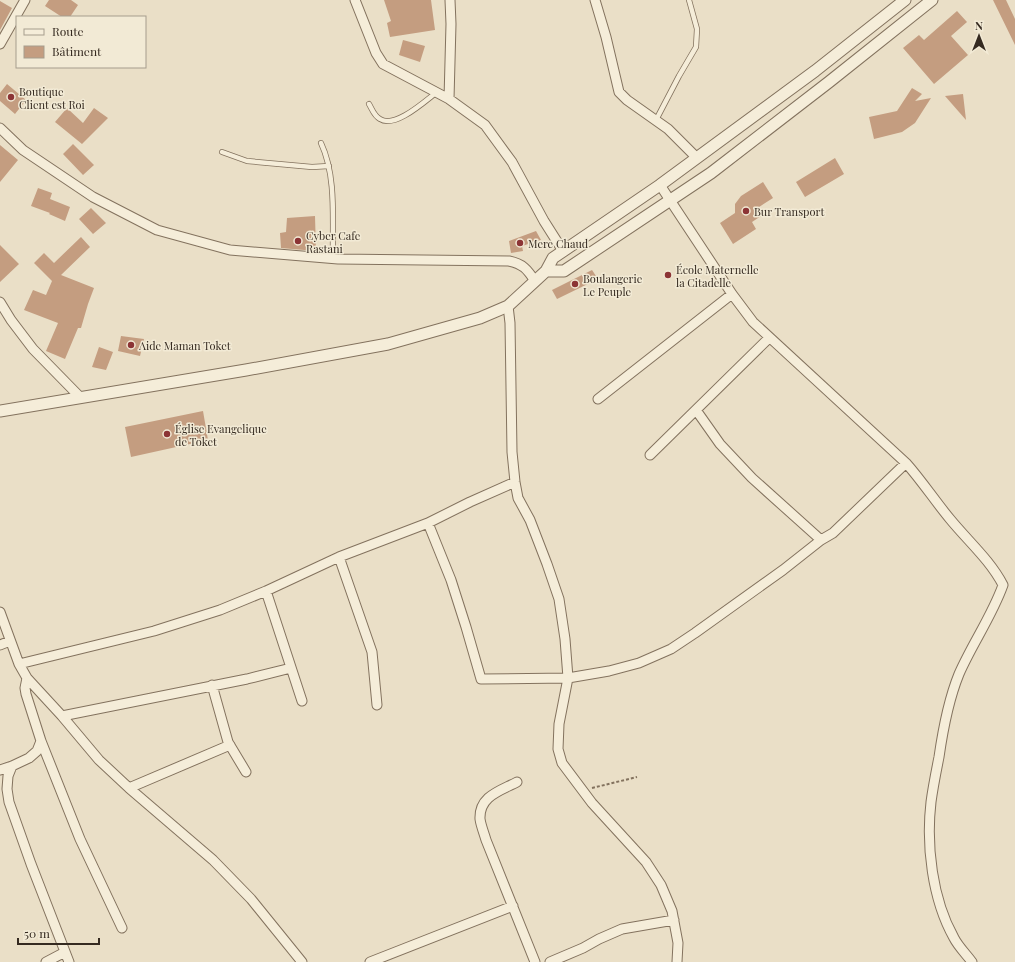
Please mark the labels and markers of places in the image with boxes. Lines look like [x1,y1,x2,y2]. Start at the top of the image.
place label: Boutique Client est Roi [19,84,85,112]
marker: Boutique Client est Roi [6,92,16,102]
place label: Bur Transport [754,204,824,219]
marker: Bur Transport [741,206,751,216]
place label: Cyber Cafe Rastani [306,228,361,256]
marker: Cyber Cafe Rastani [293,236,303,246]
place label: Mere Chaud [528,236,589,251]
marker: Mere Chaud [515,238,525,248]
place label: École Maternelle la Citadelle [676,262,759,290]
marker: École Maternelle la Citadelle [663,270,673,280]
place label: Boulangerie Le Peuple [583,271,643,299]
marker: Boulangerie Le Peuple [570,279,580,289]
place label: Aide Maman Toket [138,338,231,353]
marker: Aide Maman Toket [126,340,136,350]
place label: Église Evangelique de Toket [175,421,267,449]
marker: Église Evangelique de Toket [162,429,172,439]

